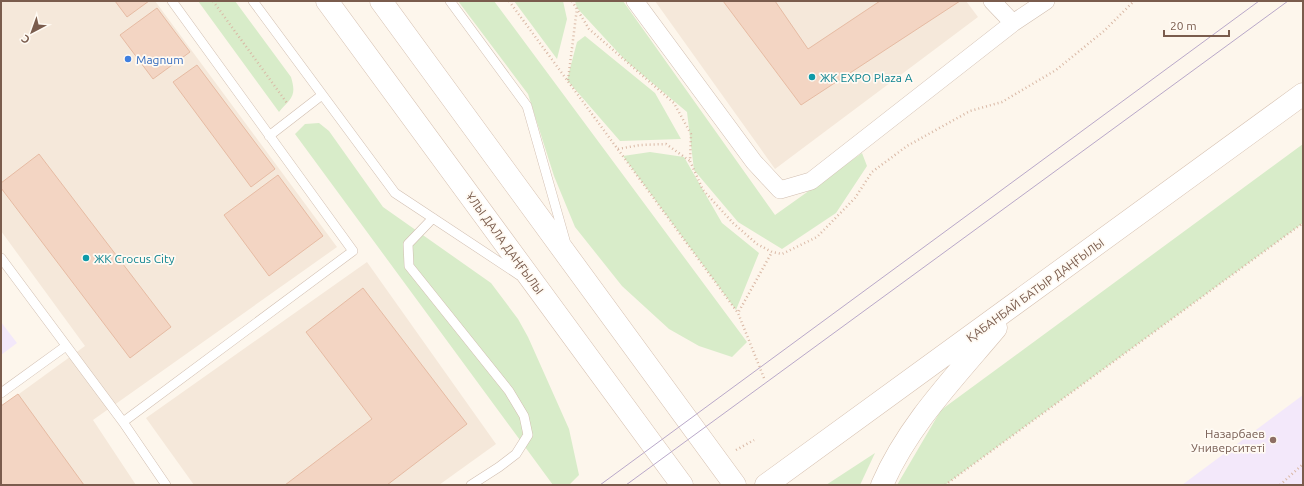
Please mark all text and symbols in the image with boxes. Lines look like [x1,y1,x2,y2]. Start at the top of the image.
north arrow [12,12,52,52]
scale bar [1164,12,1229,38]
text: 20 m [1170,19,1197,32]
text: С [19,33,32,46]
place label: Magnum [136,53,184,66]
marker: Magnum [123,54,133,64]
place label: ЖК EXPO Plaza A [820,71,913,84]
marker: ЖК EXPO Plaza A [807,72,817,82]
street label: ҰЛЫ ДАЛА ДАҢҒЫЛЫ [464,189,546,297]
street label: ҚАБАНБАЙ БАТЫР ДАҢҒЫЛЫ [964,236,1106,344]
place label: ЖК Crocus City [94,252,175,265]
marker: ЖК Crocus City [81,253,91,263]
place label: Назарбаев Университеті [1191,427,1265,454]
marker: Назарбаев Университеті [1268,435,1278,445]

